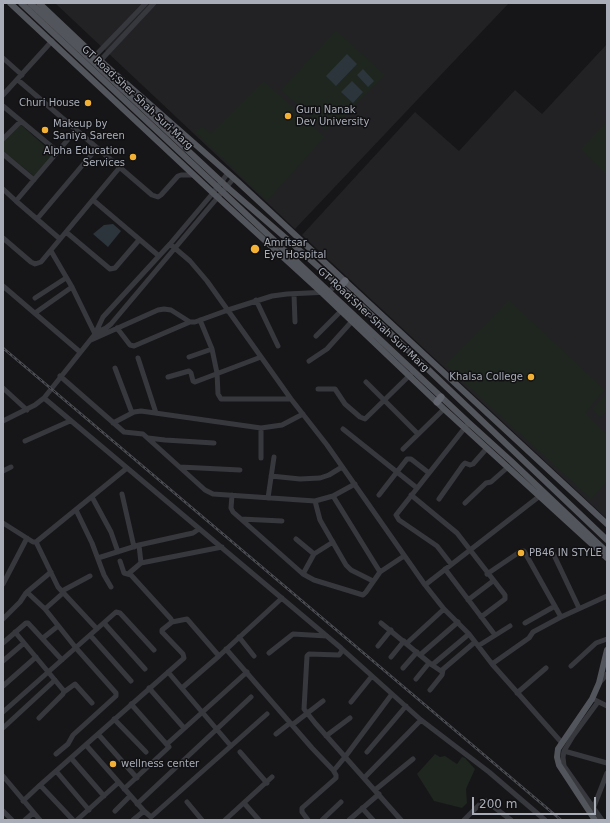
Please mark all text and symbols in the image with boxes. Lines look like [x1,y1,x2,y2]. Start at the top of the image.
street label: GT Road;Sher Shah Suri Marg [79,43,195,153]
place label: Churi House [19,97,80,109]
marker: Churi House [83,98,93,108]
place label: Guru Nanak Dev University [296,104,369,128]
marker: Guru Nanak Dev University [283,111,293,121]
place label: Makeup by Saniya Sareen [53,118,125,142]
marker: Makeup by Saniya Sareen [40,125,50,135]
place label: Alpha Education Services [44,145,125,168]
marker: Alpha Education Services [128,152,138,162]
place label: Amritsar Eye Hospital [264,237,326,260]
marker: Amritsar Eye Hospital [249,243,261,255]
street label: GT Road;Sher Shah Suri Marg [315,265,431,375]
place label: Khalsa College [449,371,523,383]
marker: Khalsa College [526,372,536,382]
place label: PB46 IN STYLE [529,547,602,559]
marker: PB46 IN STYLE [516,548,526,558]
place label: wellness center [121,758,199,770]
marker: wellness center [108,759,118,769]
scale bar [474,789,598,815]
text: 200 m [479,797,517,811]

